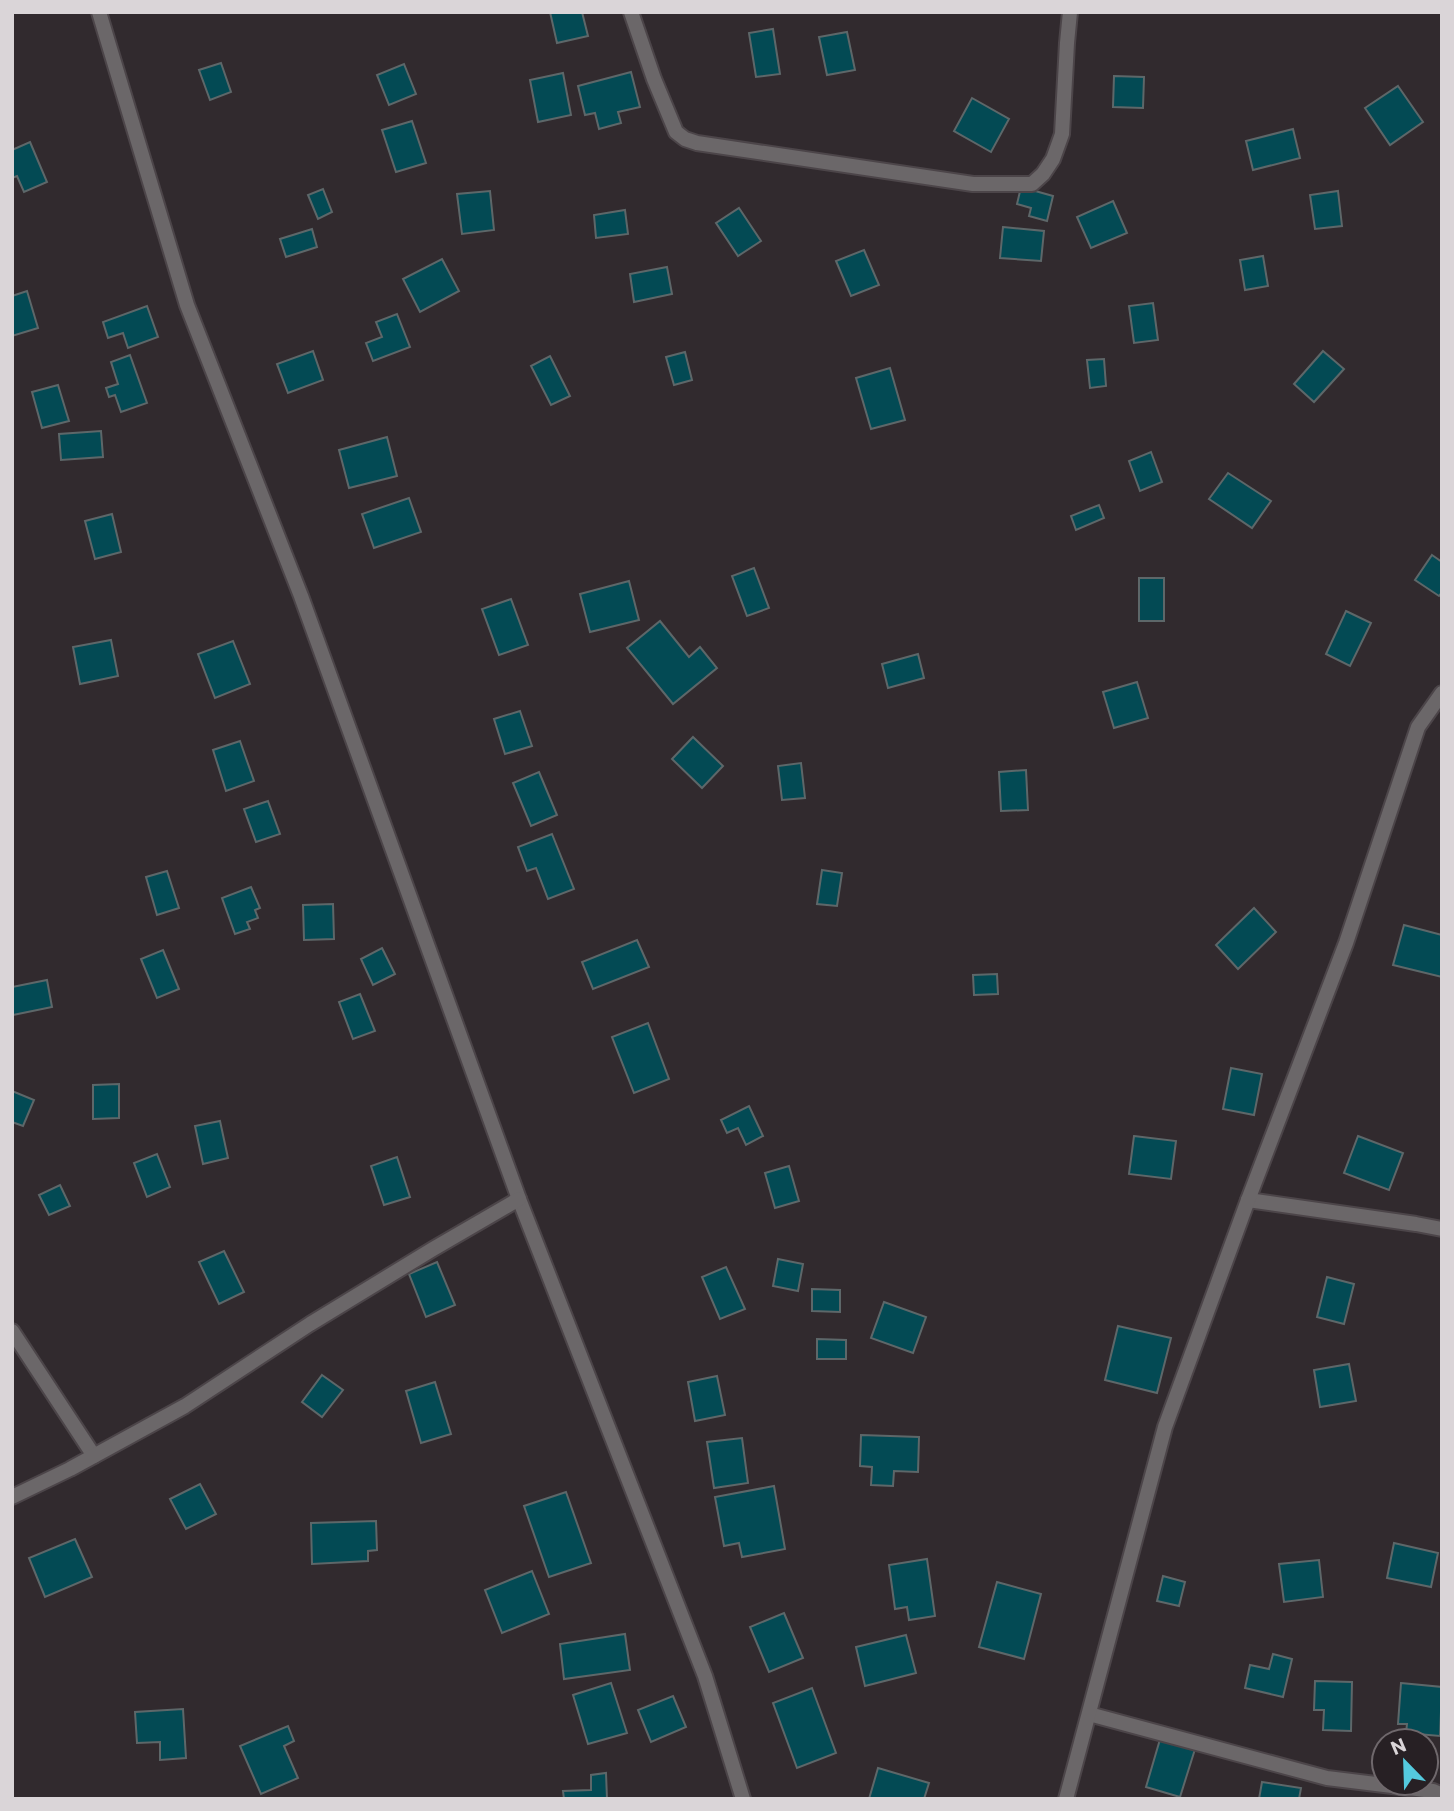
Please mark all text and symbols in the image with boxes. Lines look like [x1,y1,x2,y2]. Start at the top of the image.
north arrow [1370,1727,1440,1797]
text: N [1387,1733,1409,1759]

